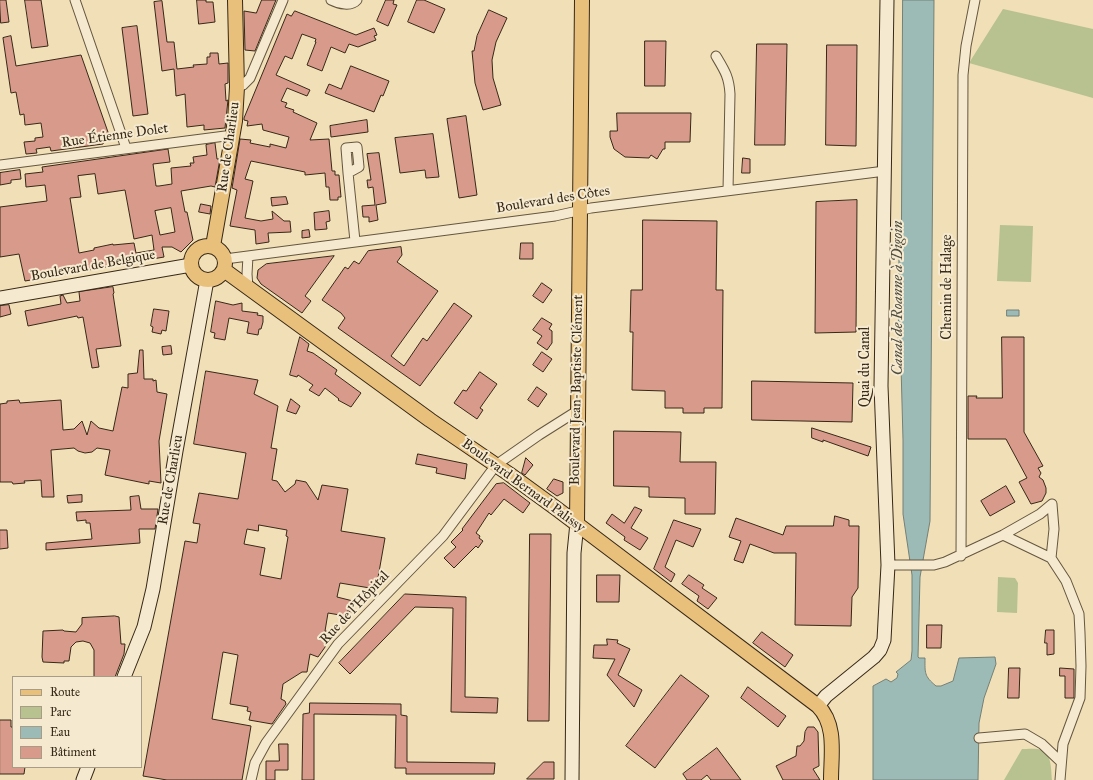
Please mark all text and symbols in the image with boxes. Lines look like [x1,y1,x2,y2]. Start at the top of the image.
street label: Rue de Charlieu [214,101,244,193]
street label: Rue Étienne Dolet [61,120,169,152]
street label: Boulevard des Côtes [495,183,611,217]
water label: Canal de Roanne à Digoin [889,221,907,375]
street label: Chemin de Halage [940,234,956,340]
street label: Boulevard de Belgique [29,247,157,285]
street label: Boulevard Jean-Baptiste Clément [567,295,587,485]
street label: Quai du Canal [858,327,874,407]
street label: Rue de Charlieu [155,434,187,526]
street label: Boulevard Bernard Palissy [458,436,588,536]
street label: Rue de l'Hôpital [317,568,393,648]
legend [12,676,142,768]
text: Route [50,685,80,699]
text: Parc [50,705,71,719]
text: Eau [50,725,70,739]
text: Bâtiment [50,745,96,759]

